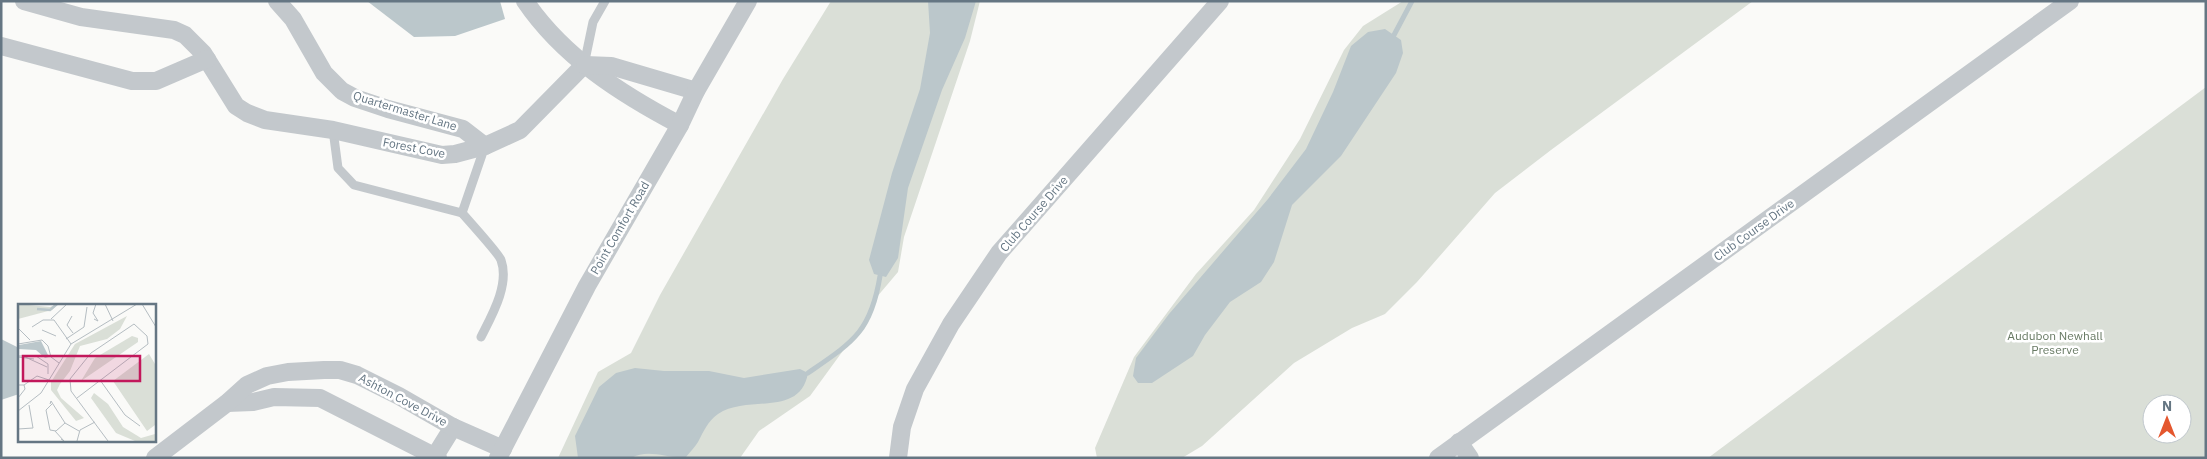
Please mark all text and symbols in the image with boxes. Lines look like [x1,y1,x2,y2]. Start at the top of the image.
street label: Quartermaster Lane [351,88,459,134]
street label: Forest Cove [382,134,447,161]
street label: Club Course Drive [997,172,1071,255]
street label: Point Comfort Road [587,179,652,277]
street label: Club Course Drive [1711,195,1797,264]
inset map [18,304,155,442]
park label: Audubon Newhall Preserve [2007,328,2103,357]
street label: Ashton Cove Drive [356,370,450,429]
north arrow [2142,394,2192,444]
text: N [2162,397,2172,415]

